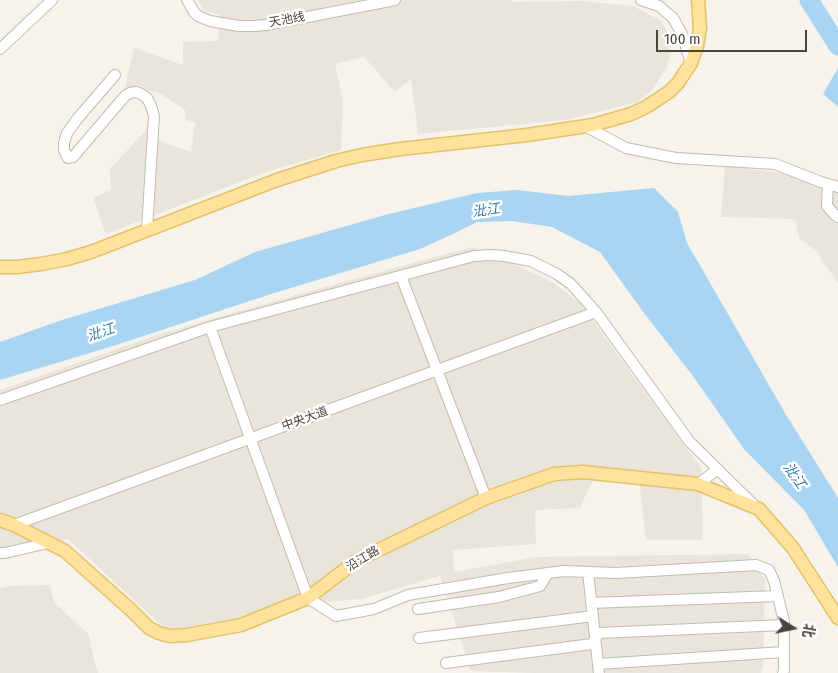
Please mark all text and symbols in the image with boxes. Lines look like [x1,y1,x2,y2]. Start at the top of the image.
street label: 天池线 [268,10,306,30]
scale bar [658,20,809,52]
text: 100 m [664,30,701,48]
water label: 沘江 [471,201,501,221]
water label: 沘江 [85,320,117,346]
street label: 中央大道 [280,404,330,434]
water label: 沘江 [779,460,809,492]
street label: 沿江路 [344,544,382,574]
north arrow [768,603,818,653]
text: 北 [799,622,818,639]

